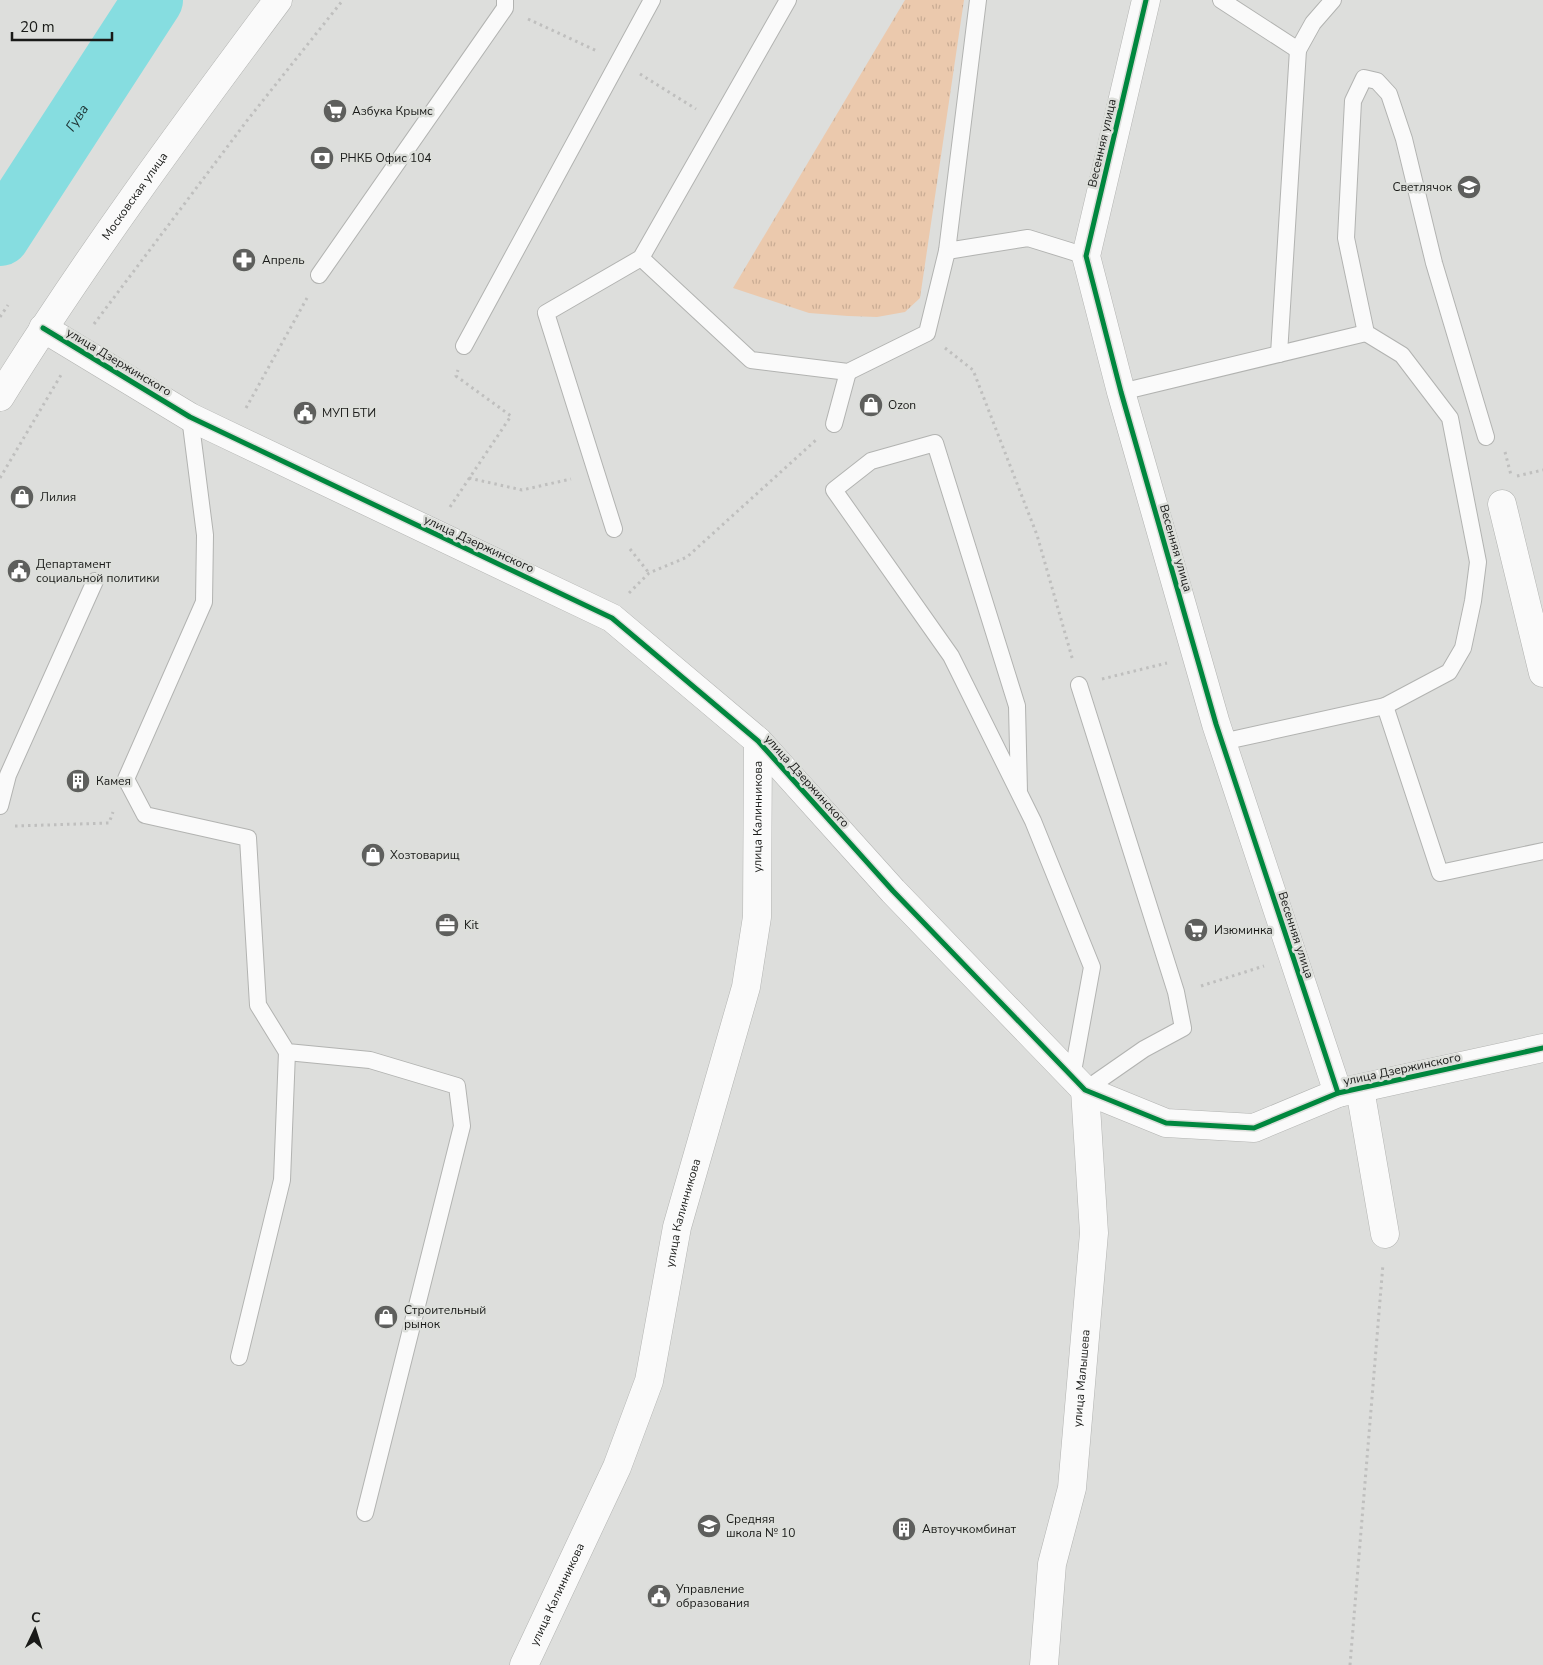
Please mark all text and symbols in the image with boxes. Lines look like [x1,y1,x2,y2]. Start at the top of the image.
scale bar [12,10,112,42]
text: 20 m [20,17,55,37]
street label: Весенняя улица [1084,97,1120,189]
supermarket icon: Азбука Крымс [322,98,348,124]
water label: Гува [61,101,93,135]
place label: Азбука Крымс [352,103,433,119]
bank icon: РНКБ Офис 104 [309,145,335,171]
street label: Московская улица [98,149,171,243]
place label: РНКБ Офис 104 [340,150,432,166]
school or university icon: Светлячок [1456,174,1482,200]
place label: Светлячок [1392,179,1453,195]
pharmacy icon: Апрель [231,247,257,273]
place label: Апрель [262,252,305,268]
street label: улица Дзержинского [64,324,175,400]
shop icon: Ozon [858,392,884,418]
place label: Ozon [888,397,916,413]
public building icon: МУП БТИ [292,400,318,426]
place label: МУП БТИ [322,405,376,421]
shop icon: Лилия [9,484,35,510]
place label: Лилия [40,489,76,505]
street label: Весенняя улица [1156,502,1196,594]
street label: улица Дзержинского [421,511,537,577]
place label: Департамент социальной политики [36,556,160,586]
public building icon: Департамент социальной политики [6,558,32,584]
street label: улица Дзержинского [761,731,853,831]
street label: улица Калинникова [749,761,766,873]
building icon: Камея [65,768,91,794]
place label: Камея [96,773,131,789]
shop icon: Хозтоварищ [360,842,386,868]
place label: Хозтоварищ [390,847,460,863]
street label: Весенняя улица [1274,890,1318,980]
office icon: Kit [434,912,460,938]
place label: Kit [464,917,479,933]
supermarket icon: Изюминка [1183,917,1209,943]
place label: Изюминка [1214,922,1273,938]
street label: улица Дзержинского [1342,1049,1462,1089]
street label: улица Калинникова [662,1157,704,1269]
place label: Строительный рынок [404,1302,486,1332]
shop icon: Строительный рынок [373,1304,399,1330]
street label: улица Малышева [1069,1329,1094,1428]
place label: Средняя школа № 10 [726,1511,795,1541]
school or university icon: Средняя школа № 10 [696,1513,722,1539]
building icon: Автоучкомбинат [891,1516,917,1542]
place label: Автоучкомбинат [922,1521,1017,1537]
street label: улица Калинникова [526,1540,588,1648]
place label: Управление образования [675,1581,749,1611]
public building icon: Управление образования [646,1583,672,1609]
north arrow [10,1605,60,1655]
text: С [30,1608,42,1627]

